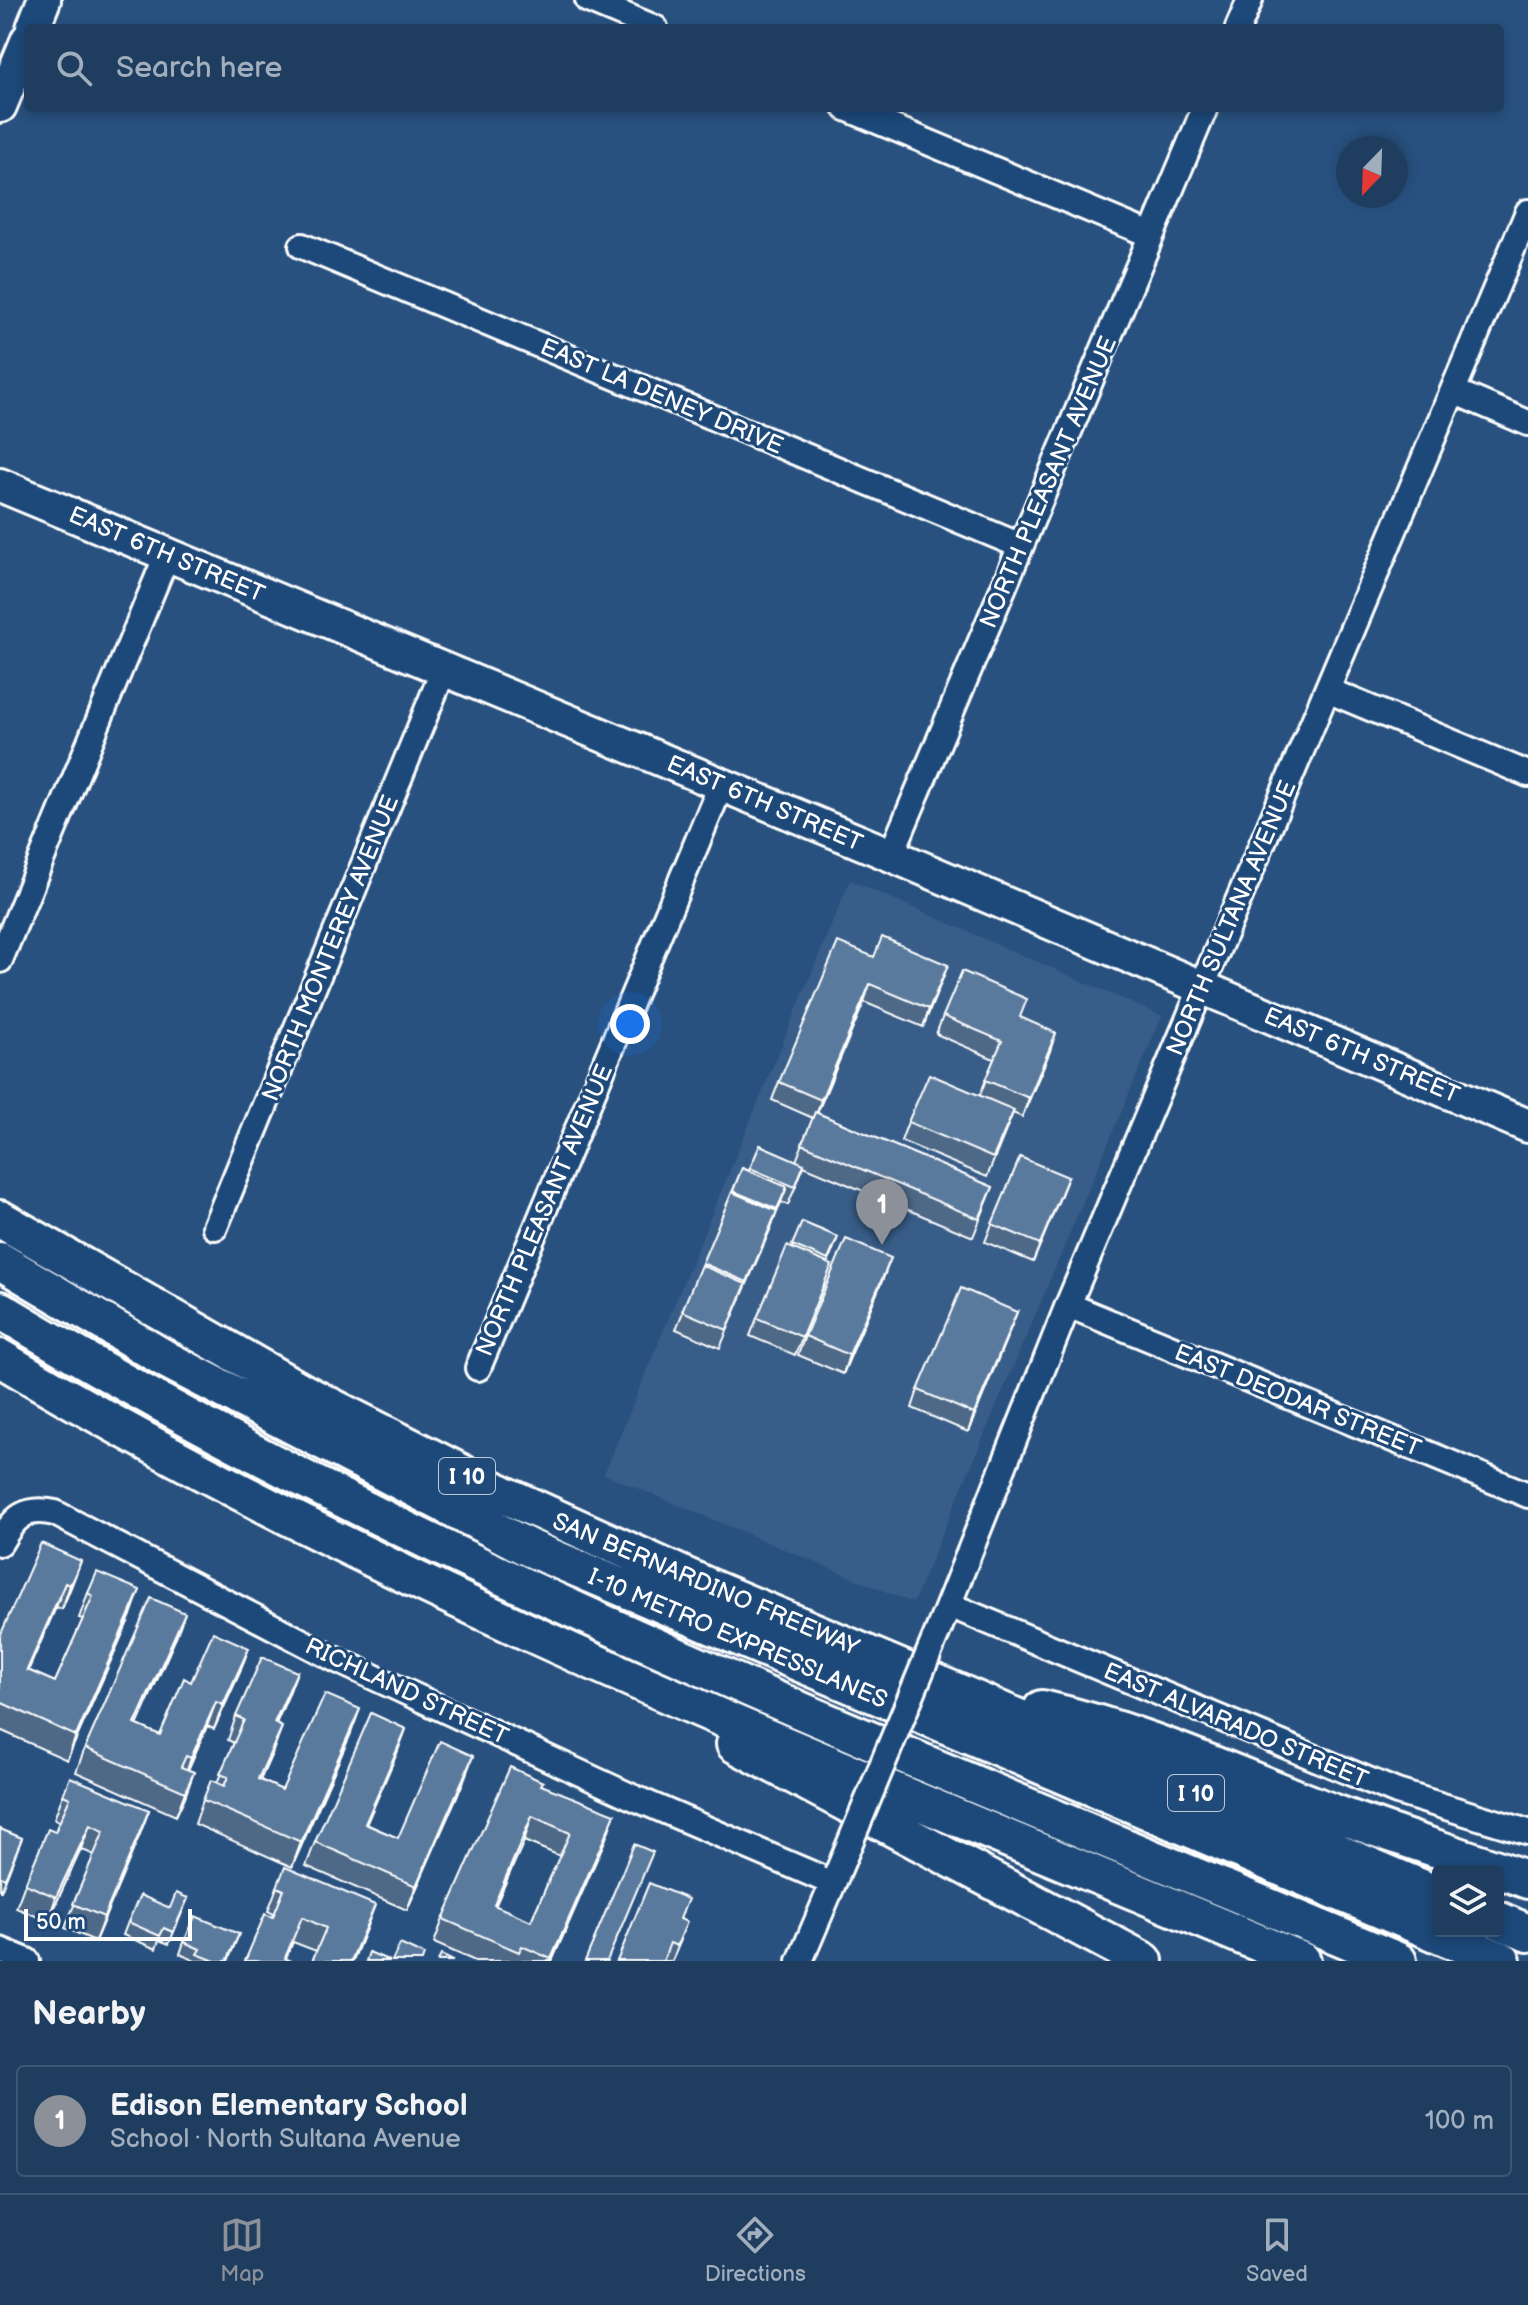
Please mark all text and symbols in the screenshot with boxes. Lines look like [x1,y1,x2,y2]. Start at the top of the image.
search box [24,24,1504,112]
icon: search [52,46,96,90]
text: Search here [116,50,282,86]
north arrow [1336,136,1408,208]
street label: EAST LA DENEY DRIVE [536,332,787,461]
street label: NORTH PLEASANT AVENUE [974,332,1123,632]
street label: EAST 6TH STREET [65,500,270,609]
street label: EAST 6TH STREET [663,749,868,858]
street label: NORTH SULTANA AVENUE [1160,776,1303,1060]
street label: NORTH MONTEREY AVENUE [256,791,405,1105]
street label: EAST 6TH STREET [1260,1001,1465,1110]
your location [610,1004,650,1044]
street label: NORTH PLEASANT AVENUE [470,1060,619,1360]
pin: 1 [856,1179,908,1245]
street label: EAST DEODAR STREET [1170,1338,1426,1463]
road number: I 10 [439,1458,495,1494]
street label: SAN BERNARDINO FREEWAY [548,1507,864,1663]
street label: I-10 METRO EXPRESSLANES [584,1562,892,1715]
street label: RICHLAND STREET [301,1632,513,1751]
street label: EAST ALVARADO STREET [1099,1657,1373,1795]
road number: I 10 [1168,1775,1224,1811]
map controls [1432,1865,1504,1937]
button: layers [1432,1865,1504,1937]
scale bar [24,1905,192,1941]
text: 50 m [36,1909,86,1936]
text: Nearby [32,1993,146,2034]
text: Edison Elementary School [110,2088,467,2124]
text: 1 [55,2106,65,2137]
text: 100 m [1425,2106,1494,2137]
text: School · North Sultana Avenue [110,2124,461,2155]
tab: Map [220,2213,264,2288]
tab: Directions [705,2213,806,2288]
tab: Saved [1246,2213,1308,2288]

